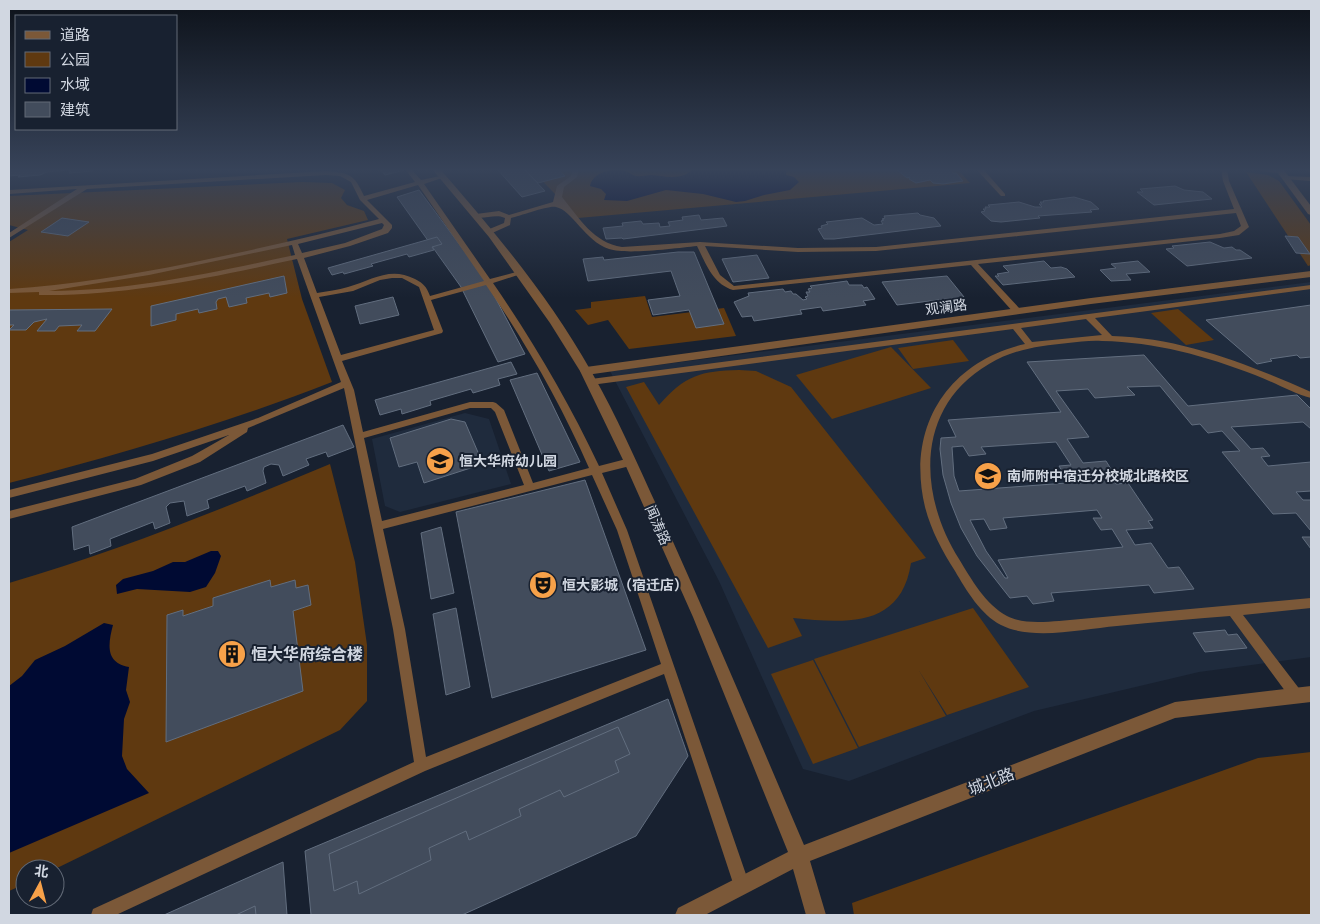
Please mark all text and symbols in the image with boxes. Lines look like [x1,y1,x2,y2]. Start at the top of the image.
legend [15,15,178,130]
text: 道路 [60,24,90,44]
text: 公园 [60,49,90,69]
text: 水域 [60,74,90,94]
text: 建筑 [60,99,90,119]
street label: 观澜路 [924,294,968,319]
school or university icon: 恒大华府幼儿园 [425,446,455,476]
place label: 恒大华府幼儿园 [459,451,557,470]
school or university icon: 南师附中宿迁分校城北路校区 [973,461,1003,491]
place label: 南师附中宿迁分校城北路校区 [1007,466,1189,485]
street label: 闻涛路 [641,502,676,548]
theatre icon: 恒大影城（宿迁店） [528,570,558,600]
place label: 恒大影城（宿迁店） [562,575,688,594]
building icon: 恒大华府综合楼 [217,639,247,669]
place label: 恒大华府综合楼 [251,643,363,665]
street label: 城北路 [965,762,1017,800]
north arrow [15,859,65,909]
text: 北 [34,860,50,881]

